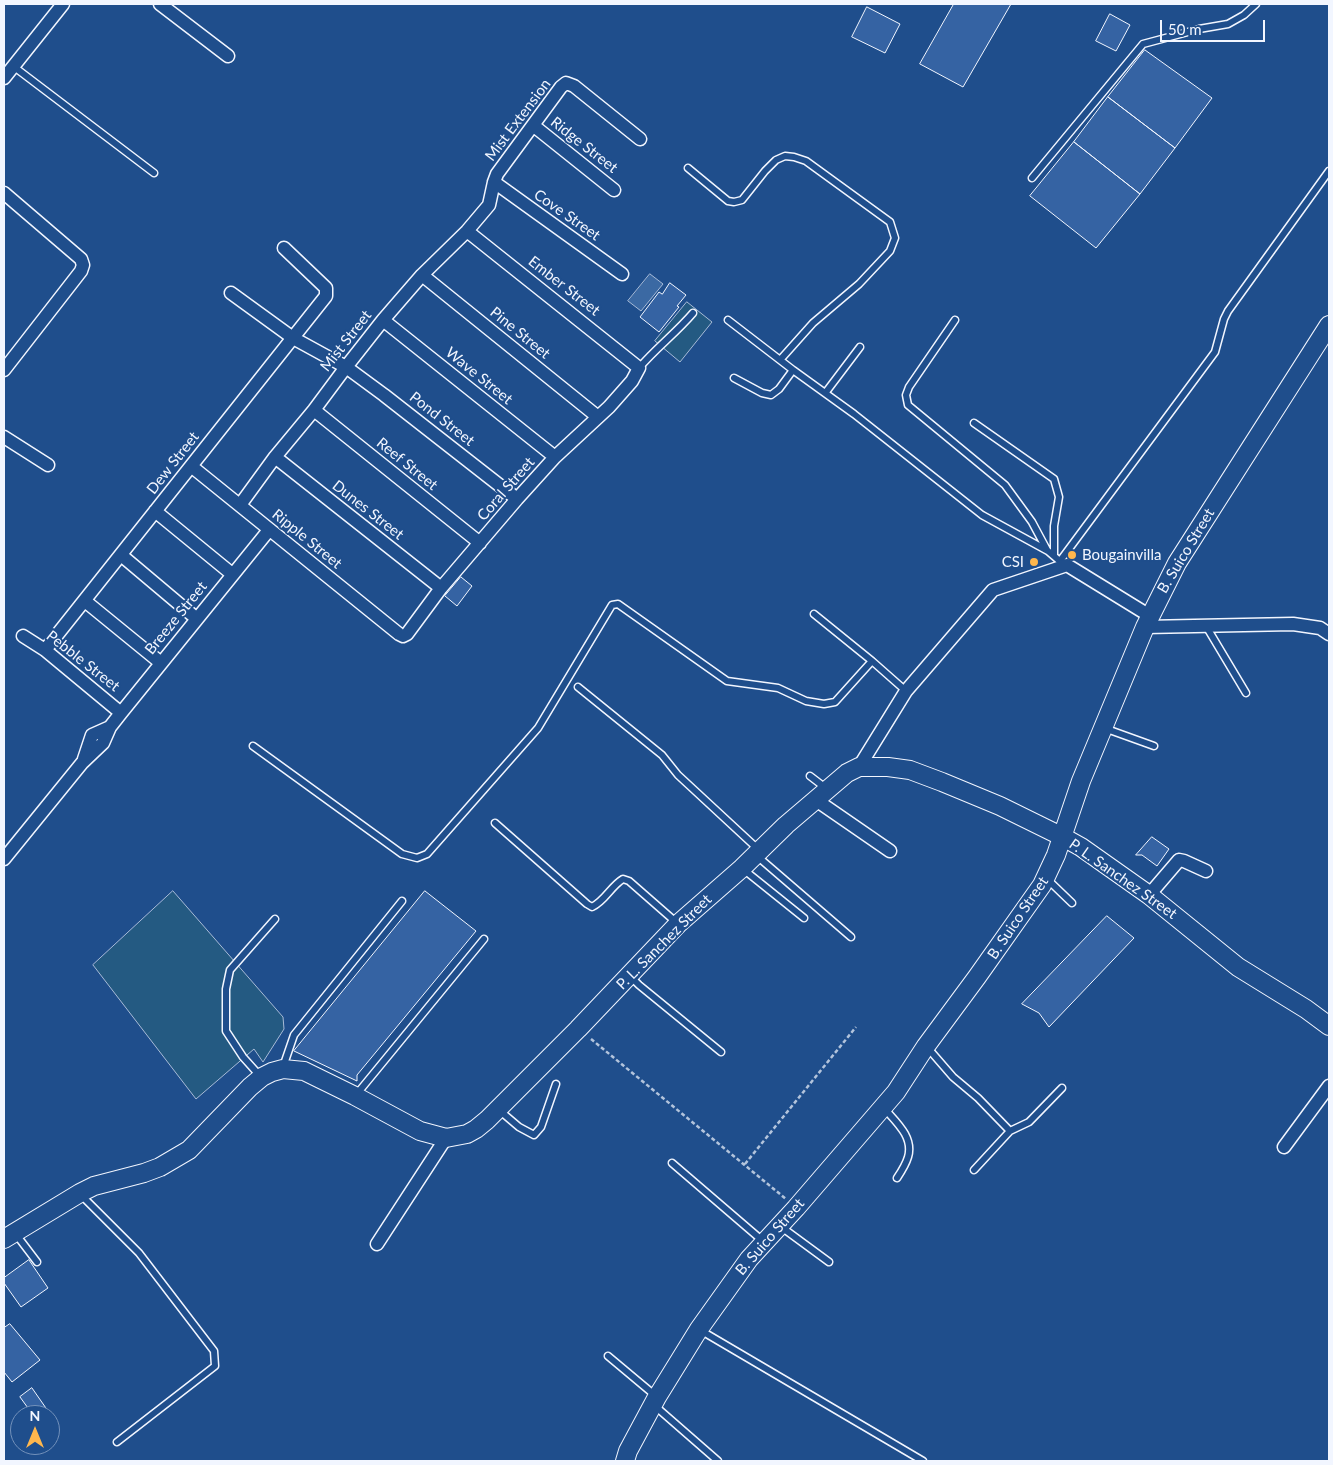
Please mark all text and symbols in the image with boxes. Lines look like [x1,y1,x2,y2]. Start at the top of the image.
scale bar [1163,10,1268,42]
text: 50 m [1168,20,1202,38]
street label: Mist Extension [481,76,555,164]
street label: Ridge Street [547,113,621,177]
street label: Cove Street [530,186,604,244]
street label: Ember Street [525,252,603,320]
street label: Pine Street [486,303,554,363]
street label: Mist Street [317,307,375,375]
street label: Wave Street [442,344,516,408]
street label: Pond Street [406,388,478,450]
street label: Dew Street [143,428,203,498]
street label: Reef Street [373,434,441,494]
street label: Coral Street [474,454,538,524]
street label: Dunes Street [329,477,407,543]
street label: Ripple Street [269,505,345,573]
street label: B. Suico Street [1154,505,1218,597]
place label: Bougainvilla [1082,546,1161,564]
marker: Bougainvilla [1066,549,1078,561]
place label: CSI [1002,553,1024,571]
marker: CSI [1028,556,1040,568]
street label: Breeze Street [141,578,211,658]
street label: Pebble Street [43,627,123,695]
street label: P. L. Sanchez Street [1066,835,1180,923]
street label: B. Suico Street [984,873,1052,963]
street label: P. L. Sanchez Street [613,891,715,993]
street label: B. Suico Street [732,1195,808,1279]
north arrow [10,1405,60,1455]
text: N [30,1407,40,1424]

